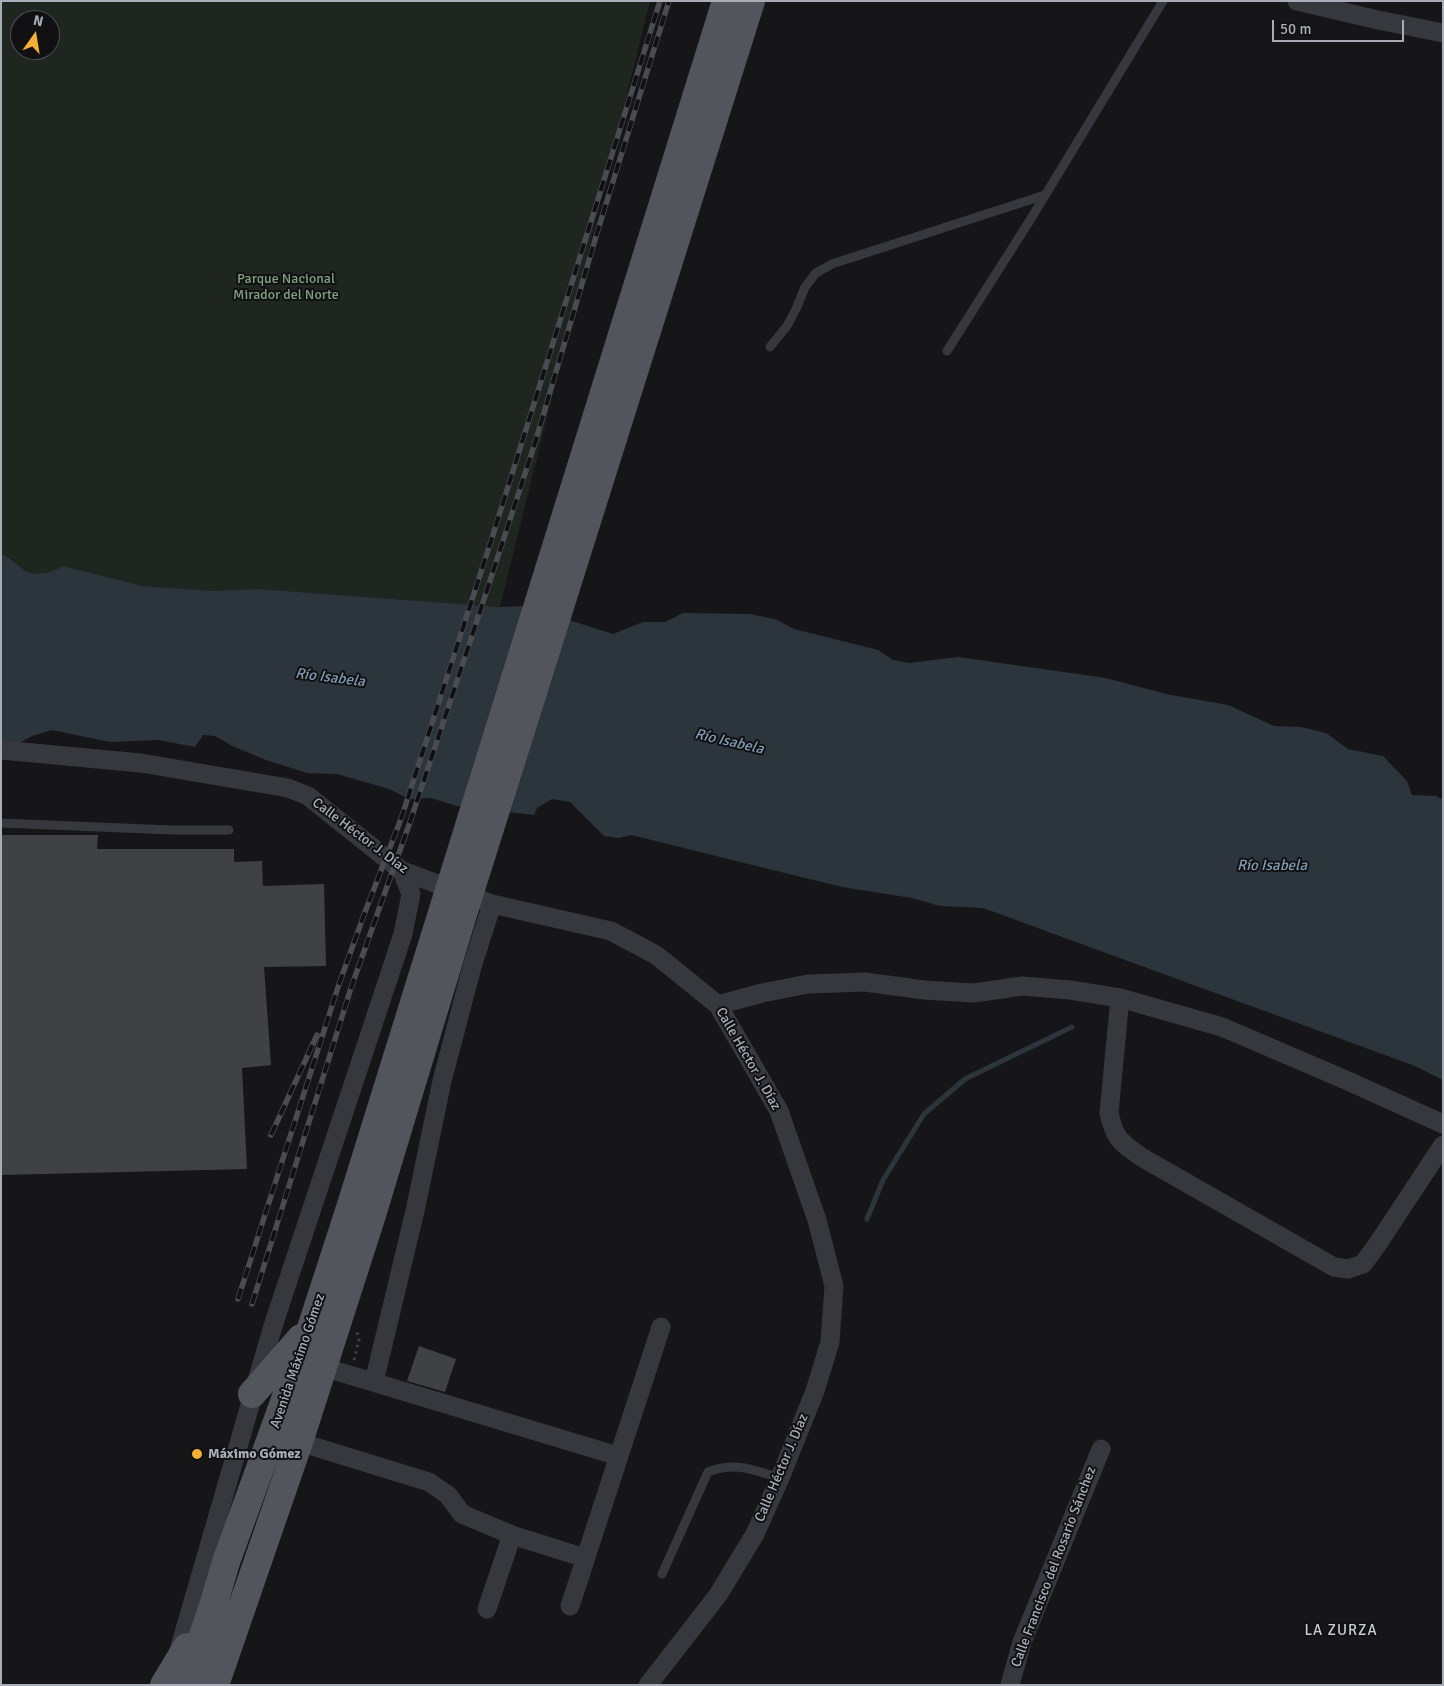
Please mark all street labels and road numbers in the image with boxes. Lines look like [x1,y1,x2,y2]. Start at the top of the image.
street label: Calle Héctor J. Díaz [309,794,411,878]
street label: Calle Héctor J. Díaz [712,1005,784,1113]
street label: Avenida Máximo Gómez [267,1291,329,1431]
street label: Calle Héctor J. Díaz [752,1411,812,1525]
street label: Calle Francisco del Rosario Sánchez [1008,1464,1100,1670]

